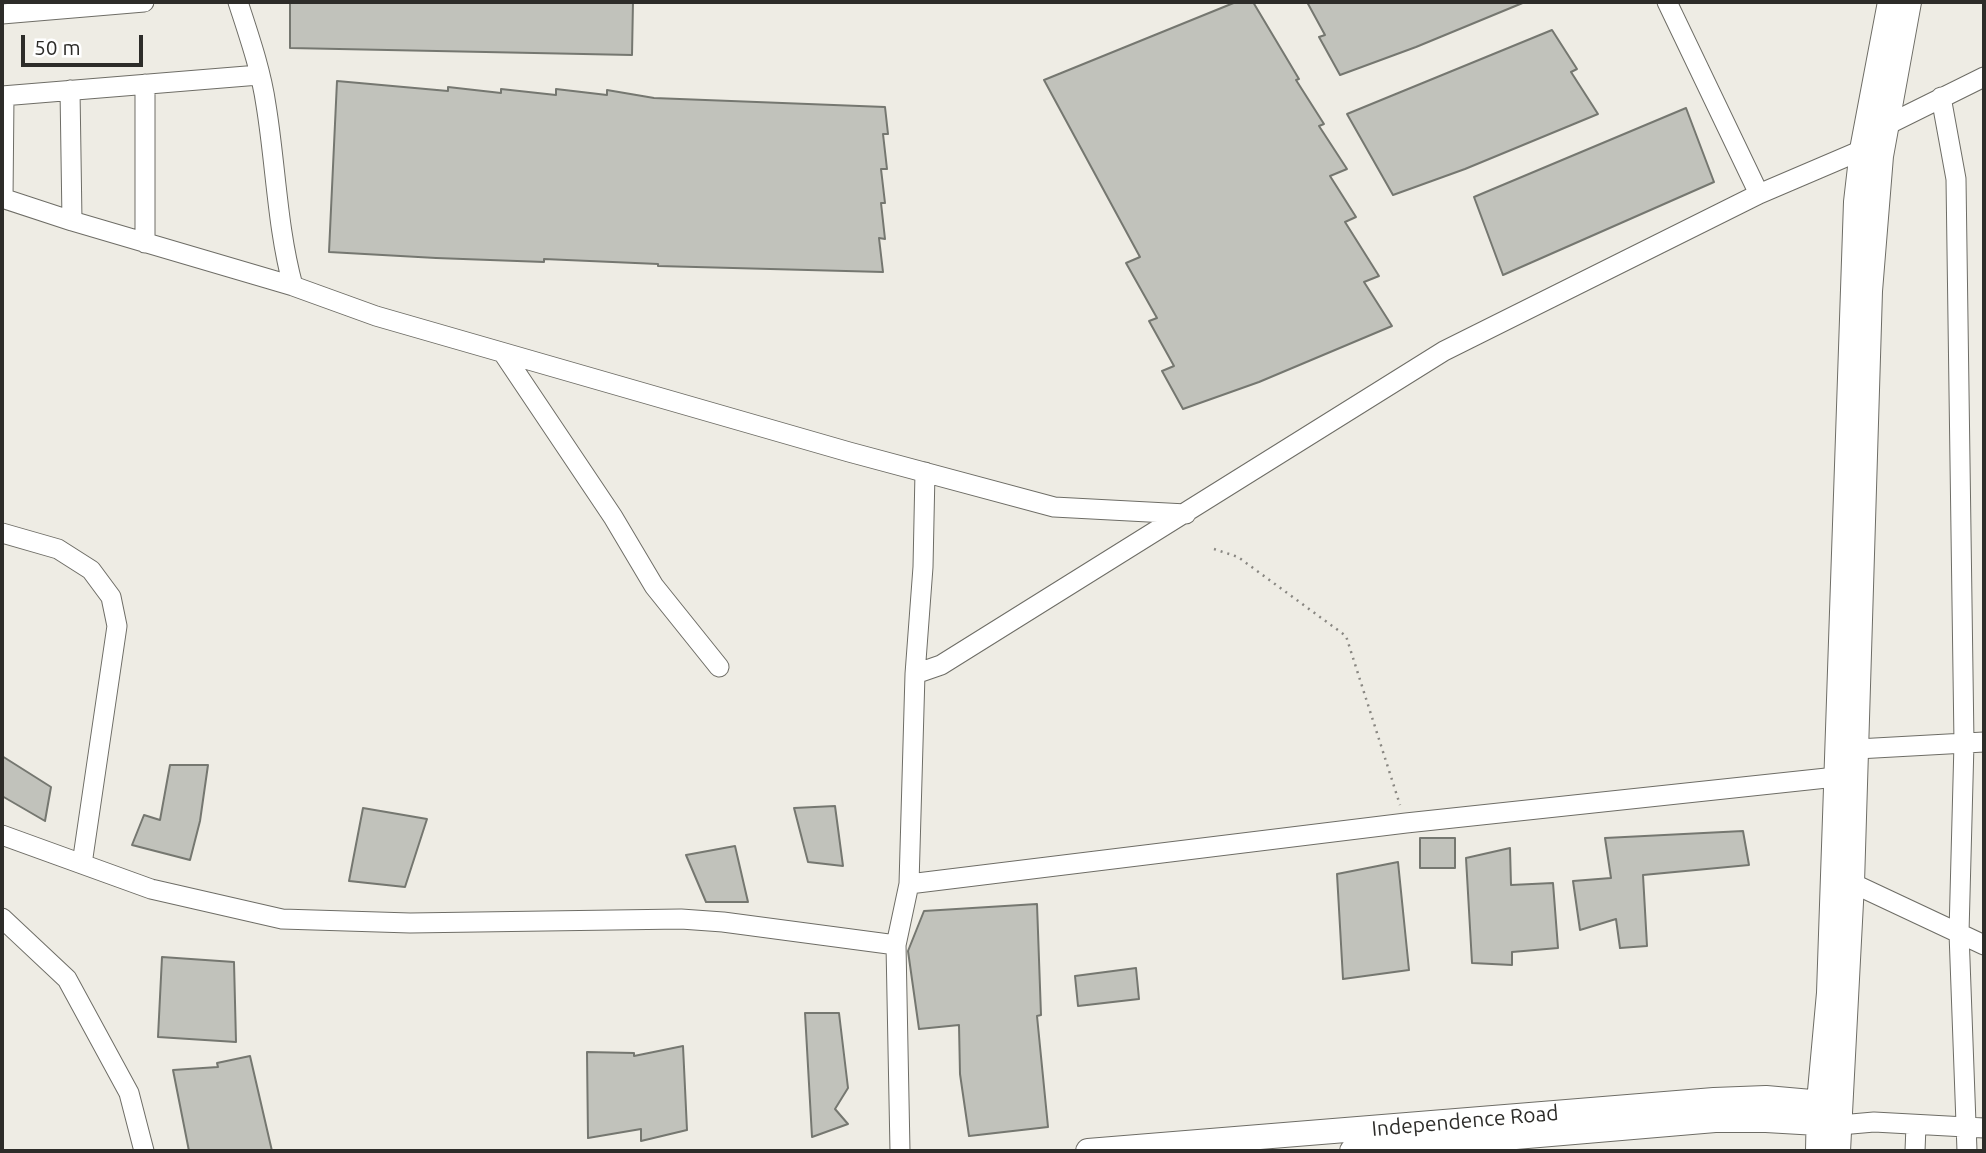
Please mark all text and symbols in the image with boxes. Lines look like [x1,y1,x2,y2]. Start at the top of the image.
scale bar [24,21,147,65]
text: 50 m [34,35,81,59]
street label: Independence Road [1371,1100,1559,1142]

